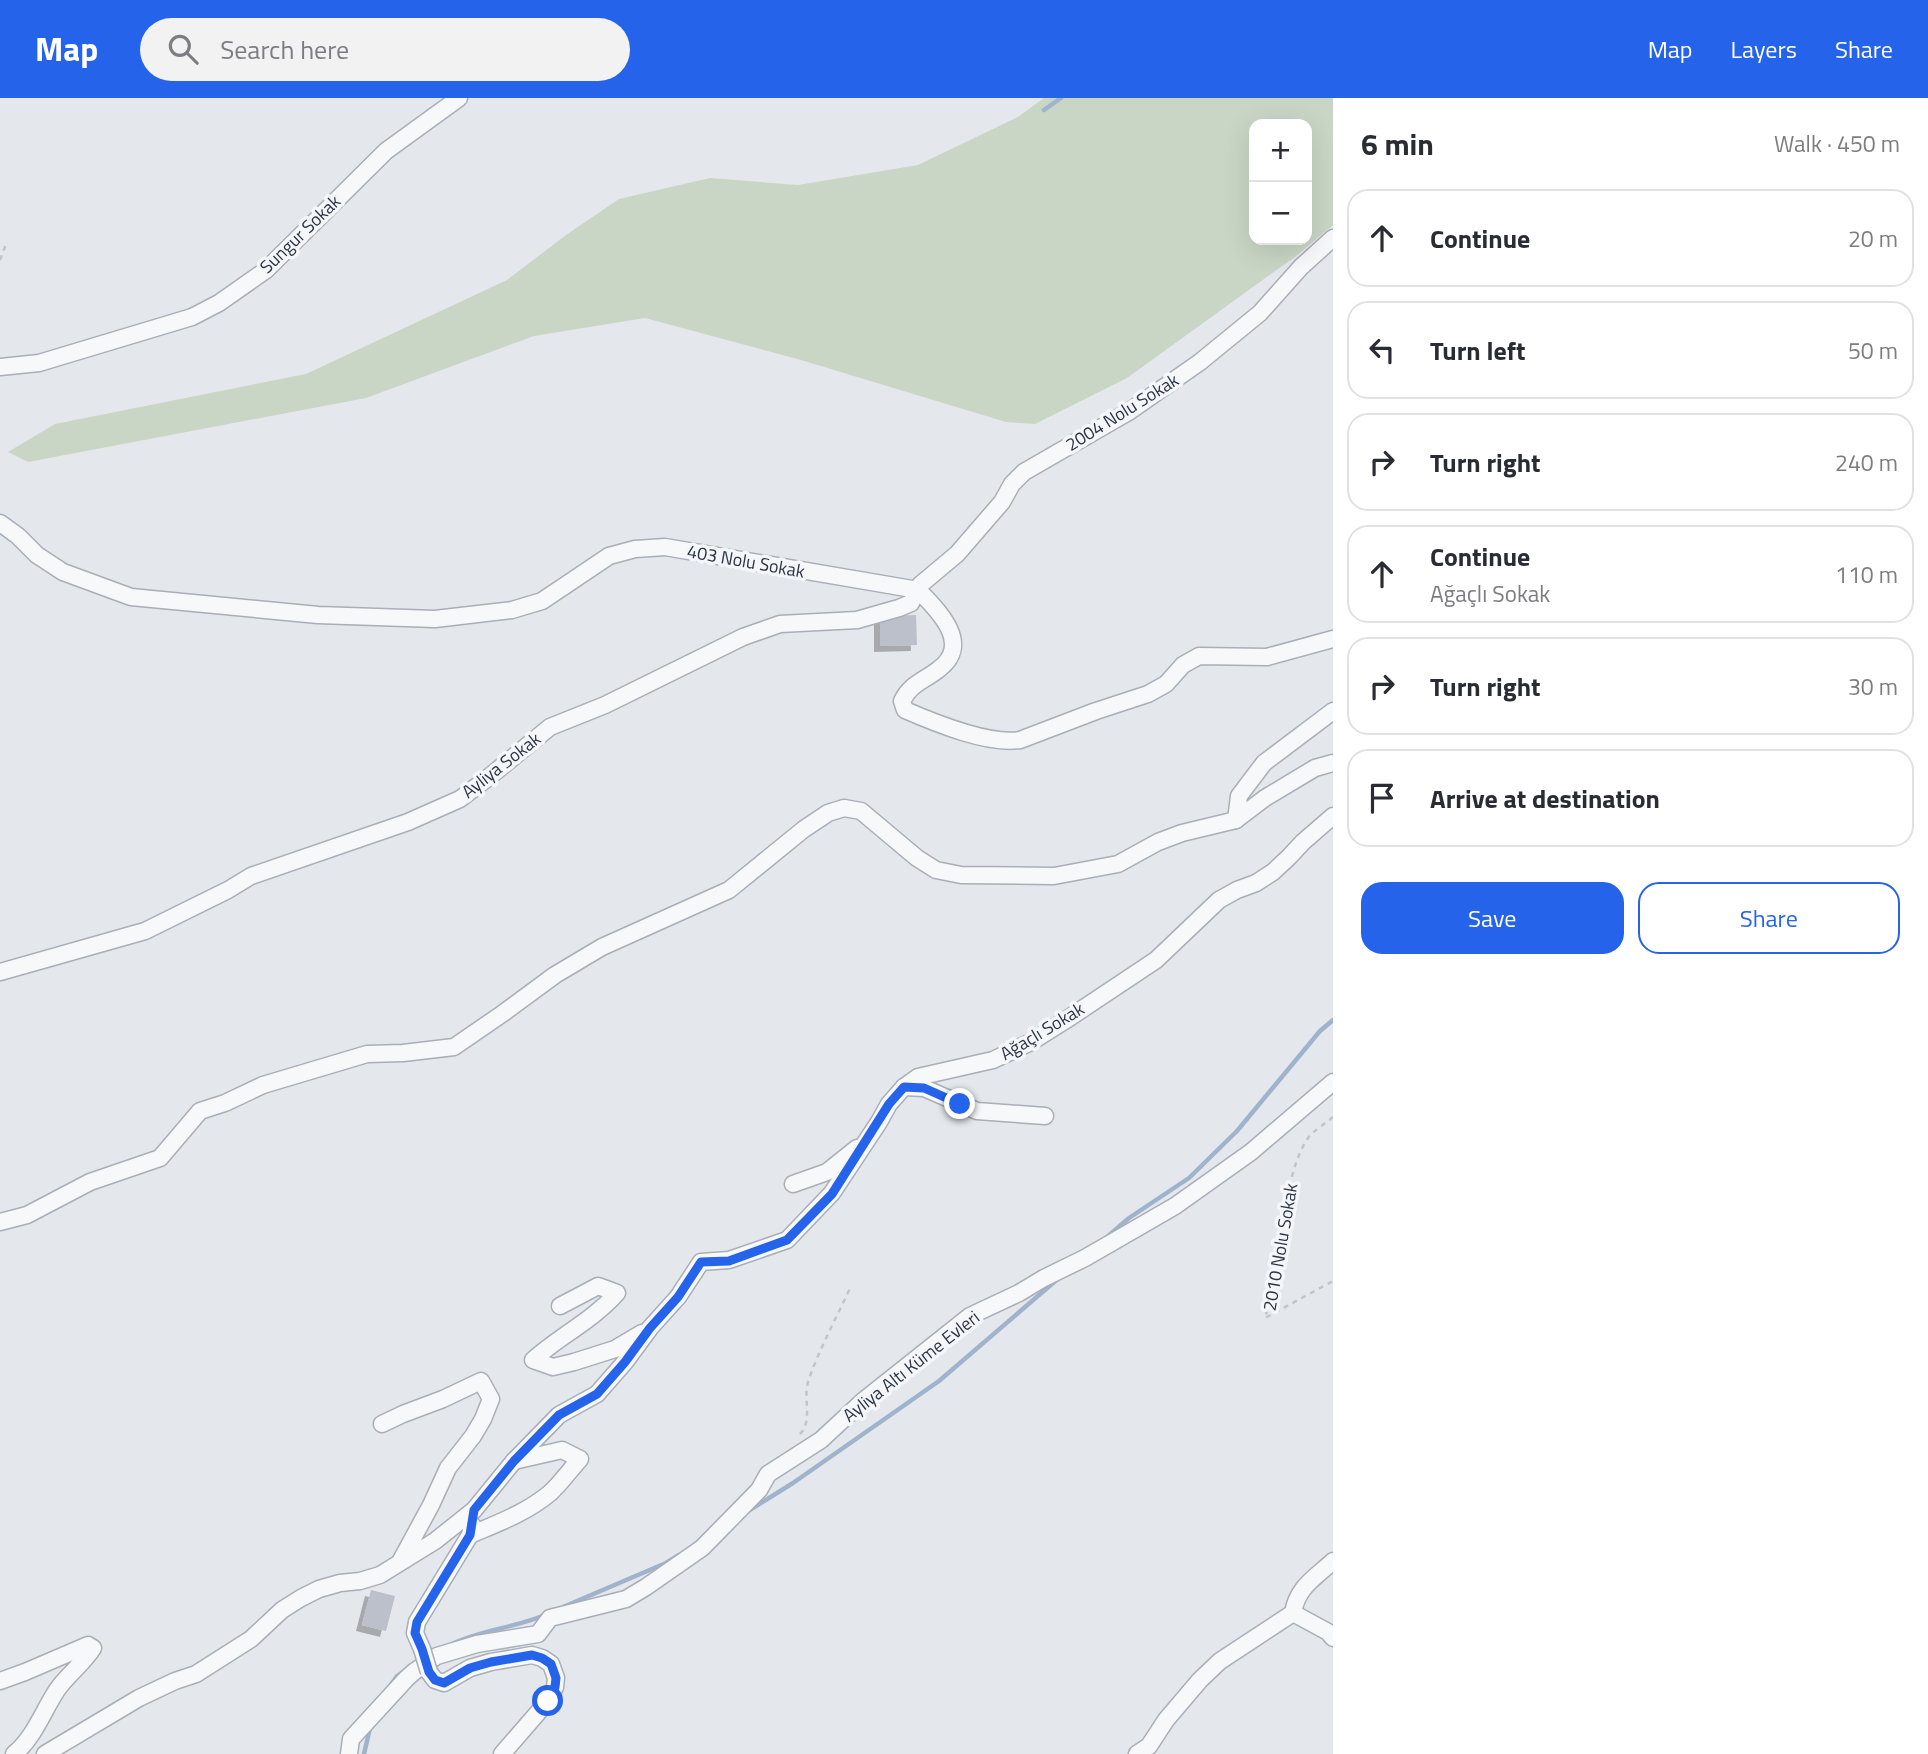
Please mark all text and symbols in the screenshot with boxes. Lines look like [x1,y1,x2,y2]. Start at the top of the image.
search box [140,18,630,81]
text: Map [35,24,98,74]
icon: search [164,30,202,68]
text: Search here [220,30,349,69]
text: Map [1648,31,1693,67]
text: Layers [1731,31,1797,67]
text: Share [1835,31,1893,67]
map controls [1249,119,1312,245]
button: + [1249,119,1312,182]
text: 6 min [1361,121,1434,167]
text: Walk · 450 m [1774,126,1900,161]
button: − [1249,182,1312,245]
street label: Sungur Sokak [253,188,347,280]
icon: ahead [1363,219,1401,257]
text: Continue [1430,219,1530,258]
text: 20 m [1848,221,1898,256]
icon: left [1363,331,1401,369]
text: Turn left [1430,331,1525,370]
text: 50 m [1848,333,1898,368]
street label: 2004 Nolu Sokak [1060,366,1184,458]
icon: right [1363,443,1401,481]
text: Turn right [1430,443,1541,482]
text: 240 m [1835,445,1898,480]
street label: 403 Nolu Sokak [685,537,807,585]
text: Continue [1430,537,1530,576]
icon: ahead [1363,555,1401,593]
text: 110 m [1835,557,1898,592]
text: Ağaçlı Sokak [1430,576,1550,611]
icon: right [1363,667,1401,705]
text: Turn right [1430,667,1541,706]
text: 30 m [1848,669,1898,704]
street label: Ayliya Sokak [456,725,547,805]
icon: arrive [1363,779,1401,817]
text: Arrive at destination [1430,779,1660,818]
button: Save [1361,882,1624,954]
button: Share [1638,882,1900,954]
street label: Ağaçlı Sokak [995,995,1090,1067]
route end [944,1088,975,1119]
street label: 2010 Nolu Sokak [1256,1181,1305,1313]
street label: Ayliya Altı Küme Evleri [837,1304,985,1428]
route start [532,1685,563,1716]

